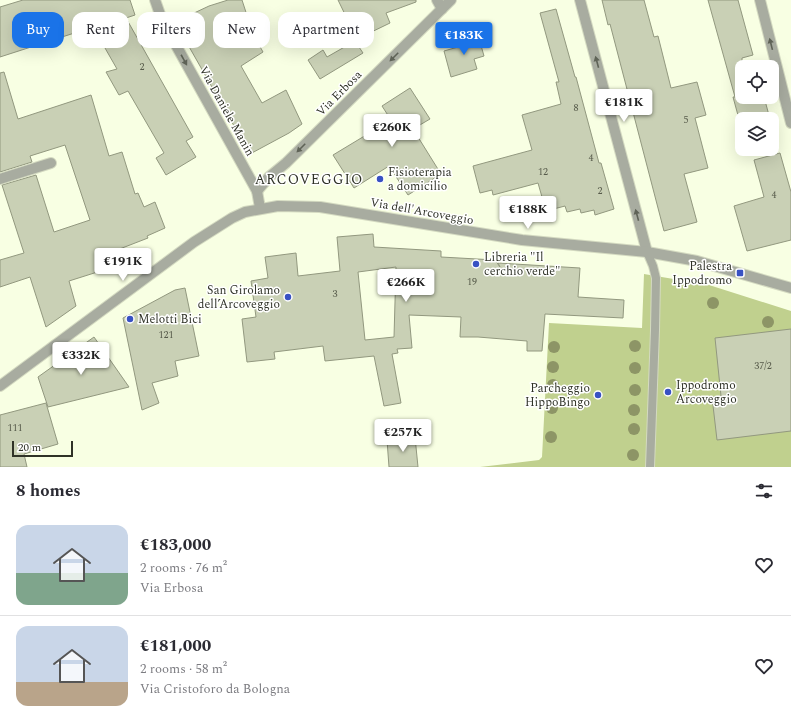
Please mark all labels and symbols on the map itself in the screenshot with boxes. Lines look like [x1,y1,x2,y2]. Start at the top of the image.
pin: €183K [436,22,492,56]
one-way arrow [768,38,774,50]
one-way arrow [389,52,399,62]
one-way arrow [181,54,187,66]
one-way arrow [594,56,600,68]
house number: 2 [140,59,145,75]
street label: Via Daniele Manin [194,63,259,160]
street label: Via Erbosa [312,66,367,121]
pin: €181K [596,89,652,123]
house number: 8 [574,100,579,116]
house number: 5 [684,112,689,128]
pin: €260K [364,114,420,148]
one-way arrow [296,143,306,153]
house number: 4 [589,150,594,166]
place label: Fisioterapia a domicilio [388,163,452,196]
house number: 12 [538,164,548,180]
district label: ARCOVEGGIO [255,169,363,190]
marker: Fisioterapia a domicilio [375,174,385,184]
house number: 2 [598,183,603,199]
house number: 4 [772,187,777,203]
street label: Via dell'Arcoveggio [369,193,475,230]
pin: €188K [500,196,556,230]
one-way arrow [634,208,640,220]
pin: €191K [95,248,151,282]
place label: Libreria "Il cerchio verde" [484,248,560,281]
place label: Palestra Ippodromo [672,257,732,290]
marker: Libreria "Il cerchio verde" [471,259,481,269]
marker: Palestra Ippodromo [735,268,745,278]
pin: €266K [378,269,434,303]
house number: 19 [467,274,477,290]
place label: San Girolamo dell’Arcoveggio [198,281,280,314]
house number: 3 [333,286,338,302]
marker: San Girolamo dell’Arcoveggio [283,292,293,302]
place label: Melotti Bici [138,310,202,329]
marker: Melotti Bici [125,314,135,324]
house number: 121 [159,327,174,343]
pin: €332K [53,342,109,376]
house number: 37/2 [754,358,772,374]
place label: Ippodromo Arcoveggio [676,376,737,409]
place label: Parcheggio HippoBingo [525,379,590,412]
marker: Ippodromo Arcoveggio [663,387,673,397]
marker: Parcheggio HippoBingo [593,390,603,400]
pin: €257K [375,419,431,453]
house number: 111 [8,420,23,436]
scale bar [12,439,73,458]

